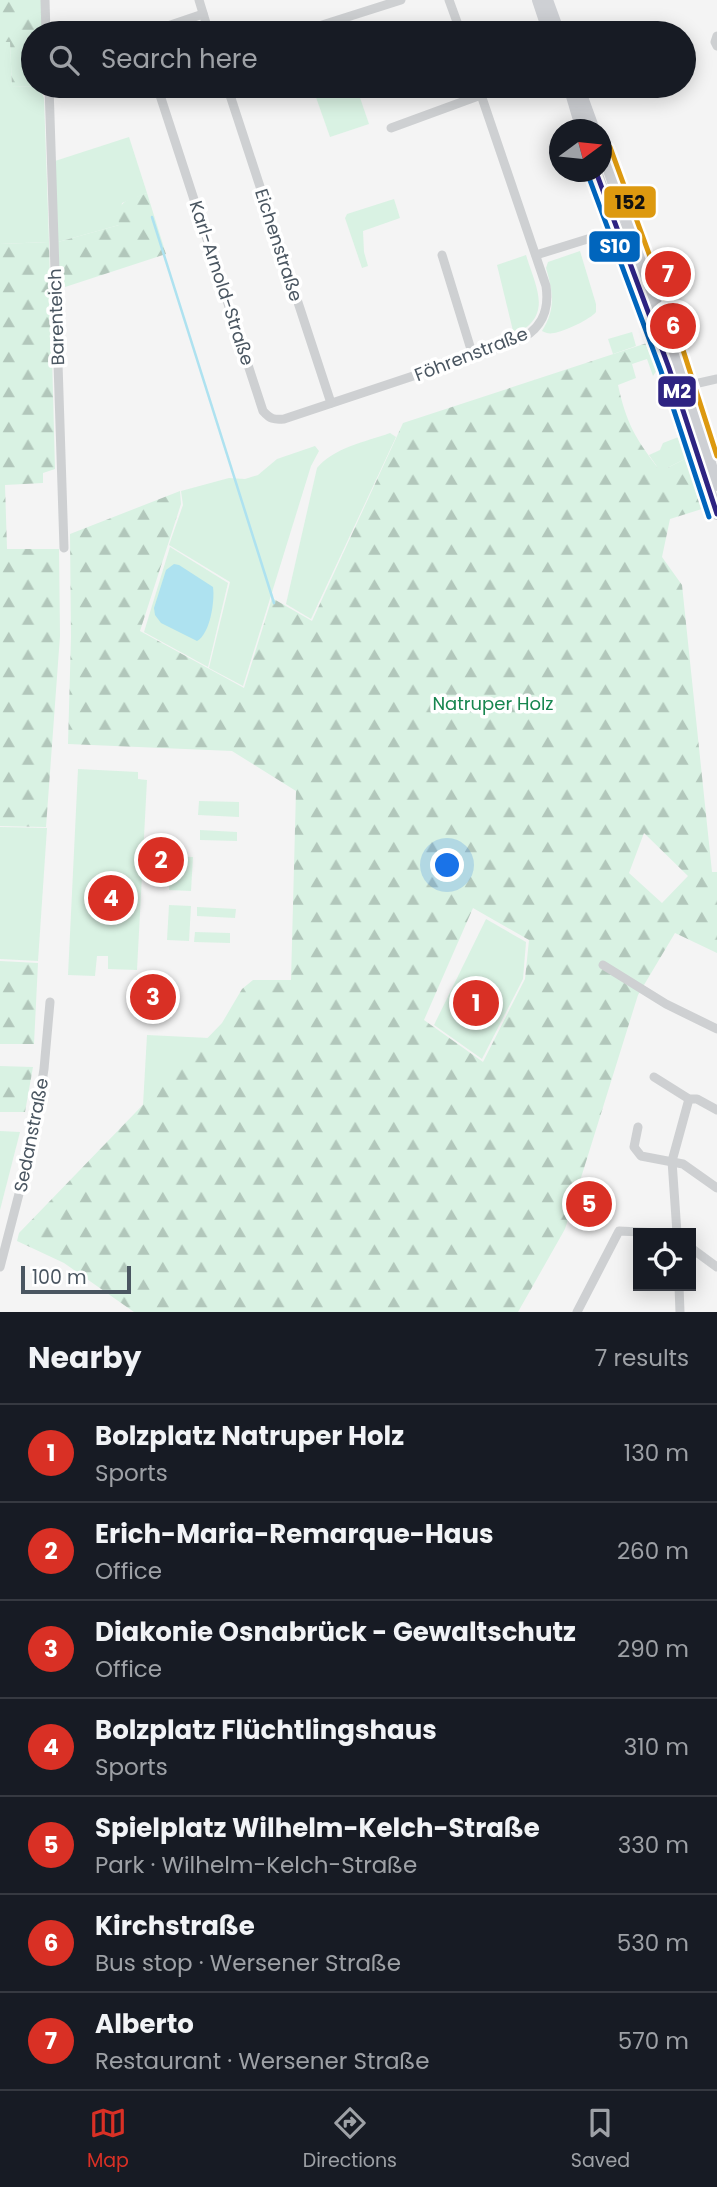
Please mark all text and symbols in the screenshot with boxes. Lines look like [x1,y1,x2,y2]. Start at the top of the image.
search box [21,21,696,98]
icon: search [45,41,83,79]
text: Search here [101,41,258,77]
north arrow [549,119,612,182]
street label: Eichenstraße [249,185,309,305]
line badge: 152 [603,185,657,219]
text: 152 [615,189,645,216]
street label: Karl-Arnold-Straße [184,197,260,369]
line badge: S10 [588,230,641,263]
text: S10 [599,233,631,260]
pin: 7 [645,248,691,300]
street label: Barenteich [42,268,70,366]
pin: 6 [650,300,696,352]
street label: Föhrenstraße [411,321,531,387]
line badge: M2 [657,375,697,408]
text: M2 [663,378,691,405]
park label: Natruper Holz [432,691,554,716]
pin: 2 [138,834,184,886]
your location [430,848,464,882]
pin: 4 [88,872,134,924]
pin: 3 [130,971,176,1023]
pin: 1 [453,977,499,1029]
street label: Sedanstraße [8,1076,54,1194]
pin: 5 [566,1178,612,1230]
map controls [633,1228,696,1291]
button: locate [633,1228,696,1291]
scale bar [21,1263,131,1295]
text: 100 m [32,1264,87,1291]
text: Nearby [28,1336,142,1379]
text: 7 results [595,1342,689,1374]
text: Bolzplatz Natruper Holz [95,1418,404,1454]
text: 1 [47,1437,55,1469]
text: 130 m [624,1437,689,1469]
text: Sports [95,1457,168,1489]
text: Erich-Maria-Remarque-Haus [95,1516,494,1552]
text: 2 [44,1535,58,1567]
text: 260 m [617,1535,689,1567]
text: Office [95,1555,162,1587]
text: Diakonie Osnabrück - Gewaltschutz [95,1614,576,1650]
text: 3 [44,1633,58,1665]
text: 290 m [617,1633,689,1665]
text: Office [95,1653,162,1685]
text: Bolzplatz Flüchtlingshaus [95,1712,437,1748]
text: 4 [43,1731,59,1763]
text: 310 m [624,1731,689,1763]
text: Sports [95,1751,168,1783]
text: Spielplatz Wilhelm-Kelch-Straße [95,1810,540,1846]
text: 5 [44,1829,58,1861]
text: 330 m [618,1829,689,1861]
text: Park · Wilhelm-Kelch-Straße [95,1849,417,1881]
text: Kirchstraße [95,1908,255,1944]
text: 6 [44,1927,58,1959]
text: 530 m [617,1927,689,1959]
text: Bus stop · Wersener Straße [95,1947,401,1979]
text: Alberto [95,2006,194,2042]
text: 7 [45,2025,57,2057]
text: 570 m [618,2025,689,2057]
text: Restaurant · Wersener Straße [95,2045,429,2077]
tab: Map [87,2104,129,2175]
tab: Directions [303,2104,397,2175]
tab: Saved [571,2104,630,2175]

